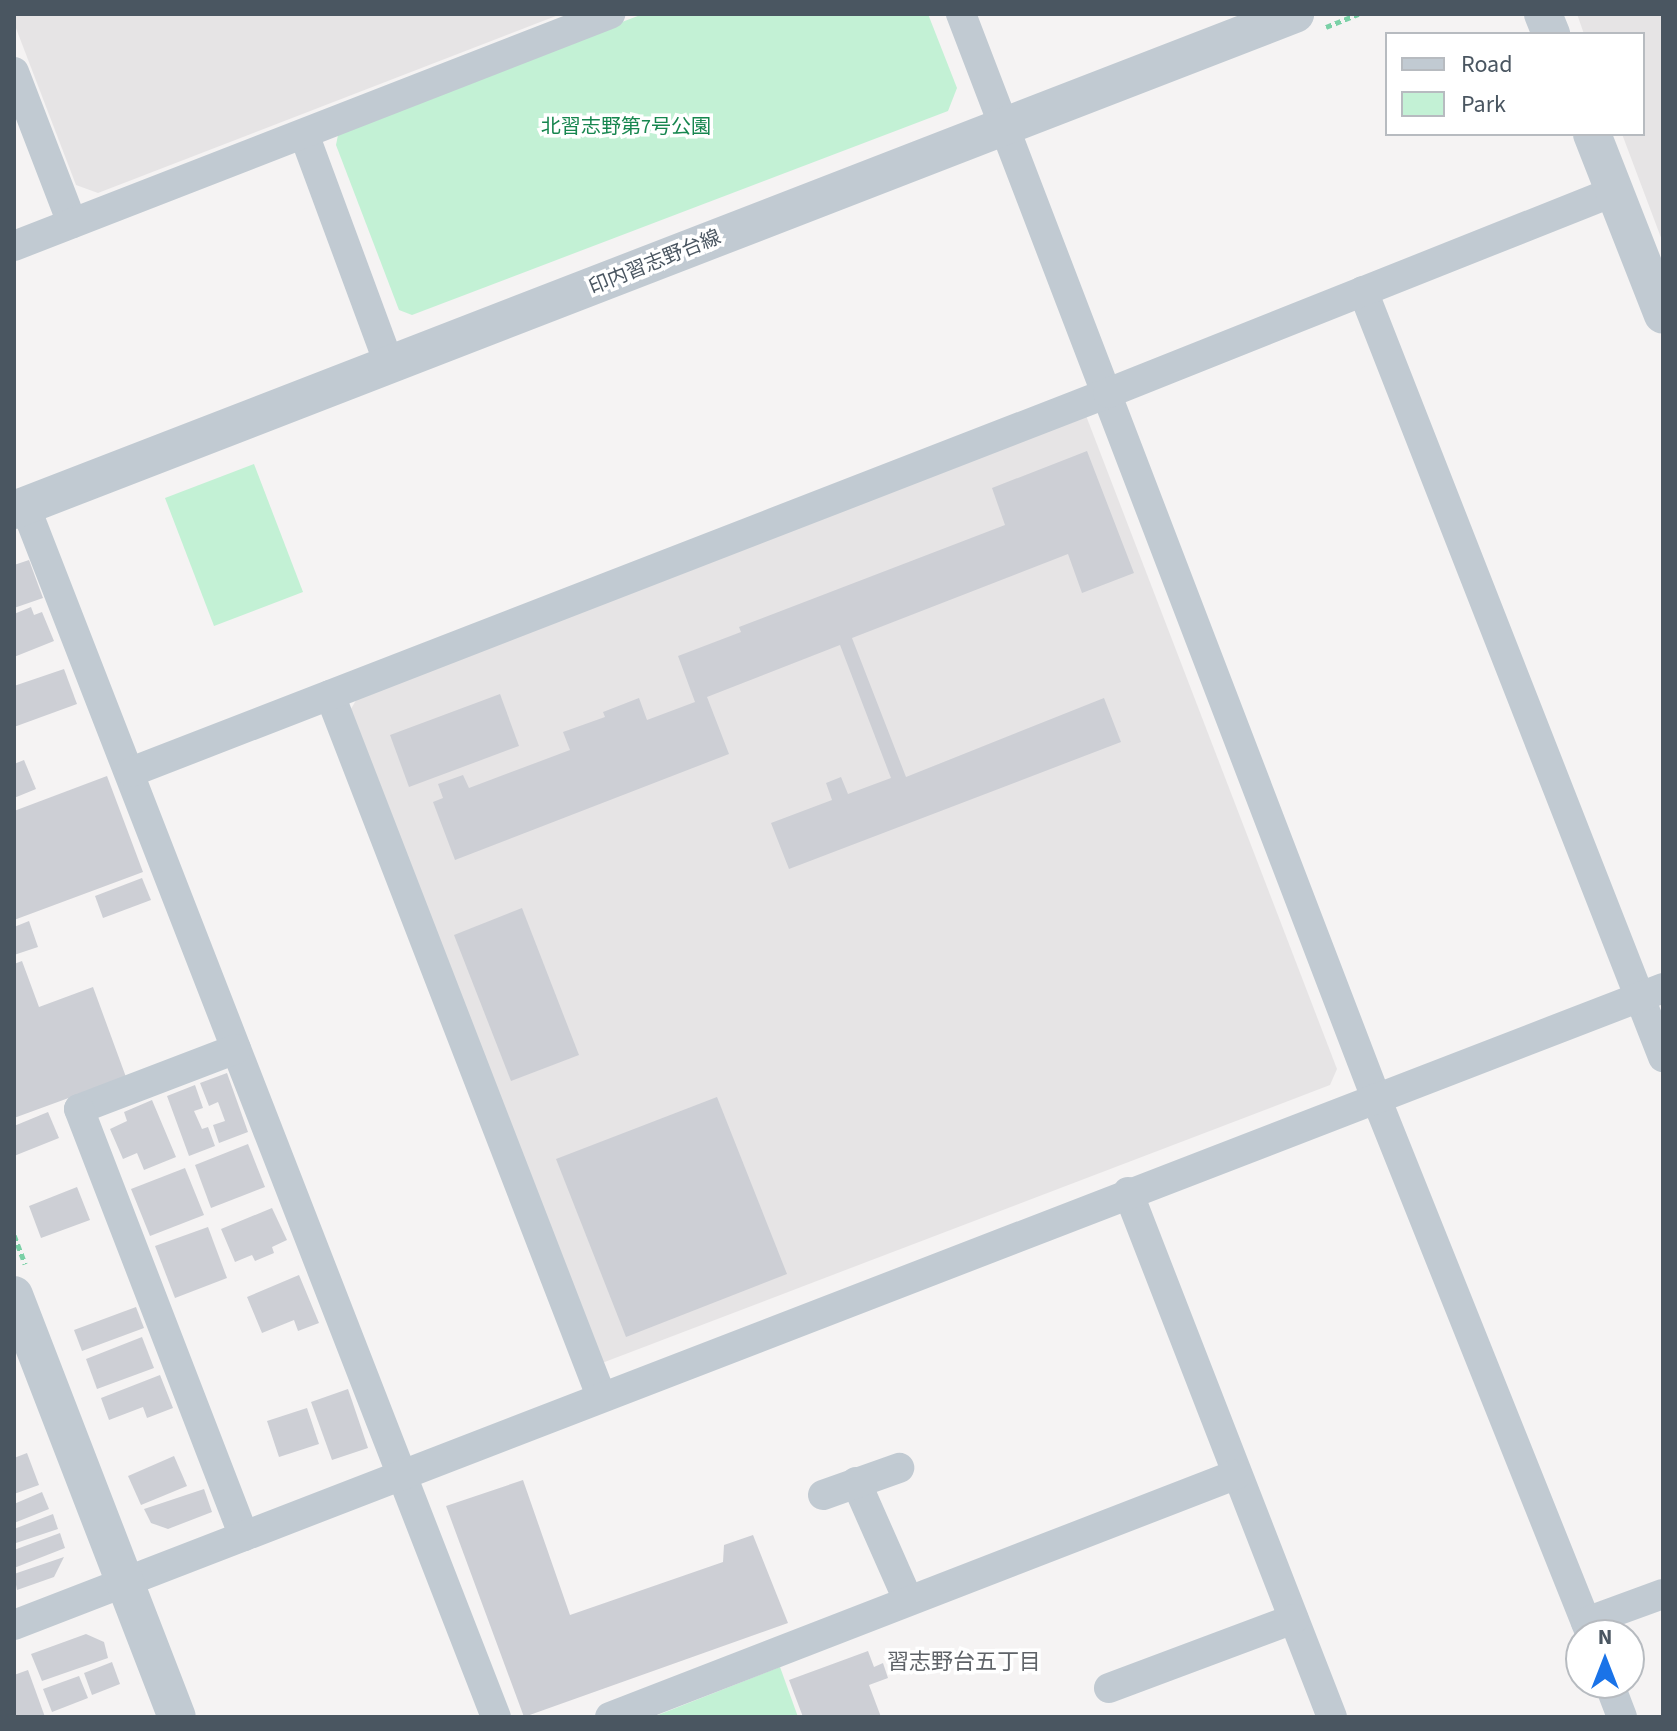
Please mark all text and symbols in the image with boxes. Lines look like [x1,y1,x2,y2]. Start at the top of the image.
legend [1385,32,1645,136]
text: Road [1461,47,1513,82]
text: Park [1461,87,1506,122]
park label: 北習志野第7号公園 [541,115,711,139]
street label: 印内習志野台線 [586,226,724,300]
north arrow [1565,1619,1645,1699]
text: N [1598,1621,1612,1653]
district label: 習志野台五丁目 [887,1650,1041,1676]

